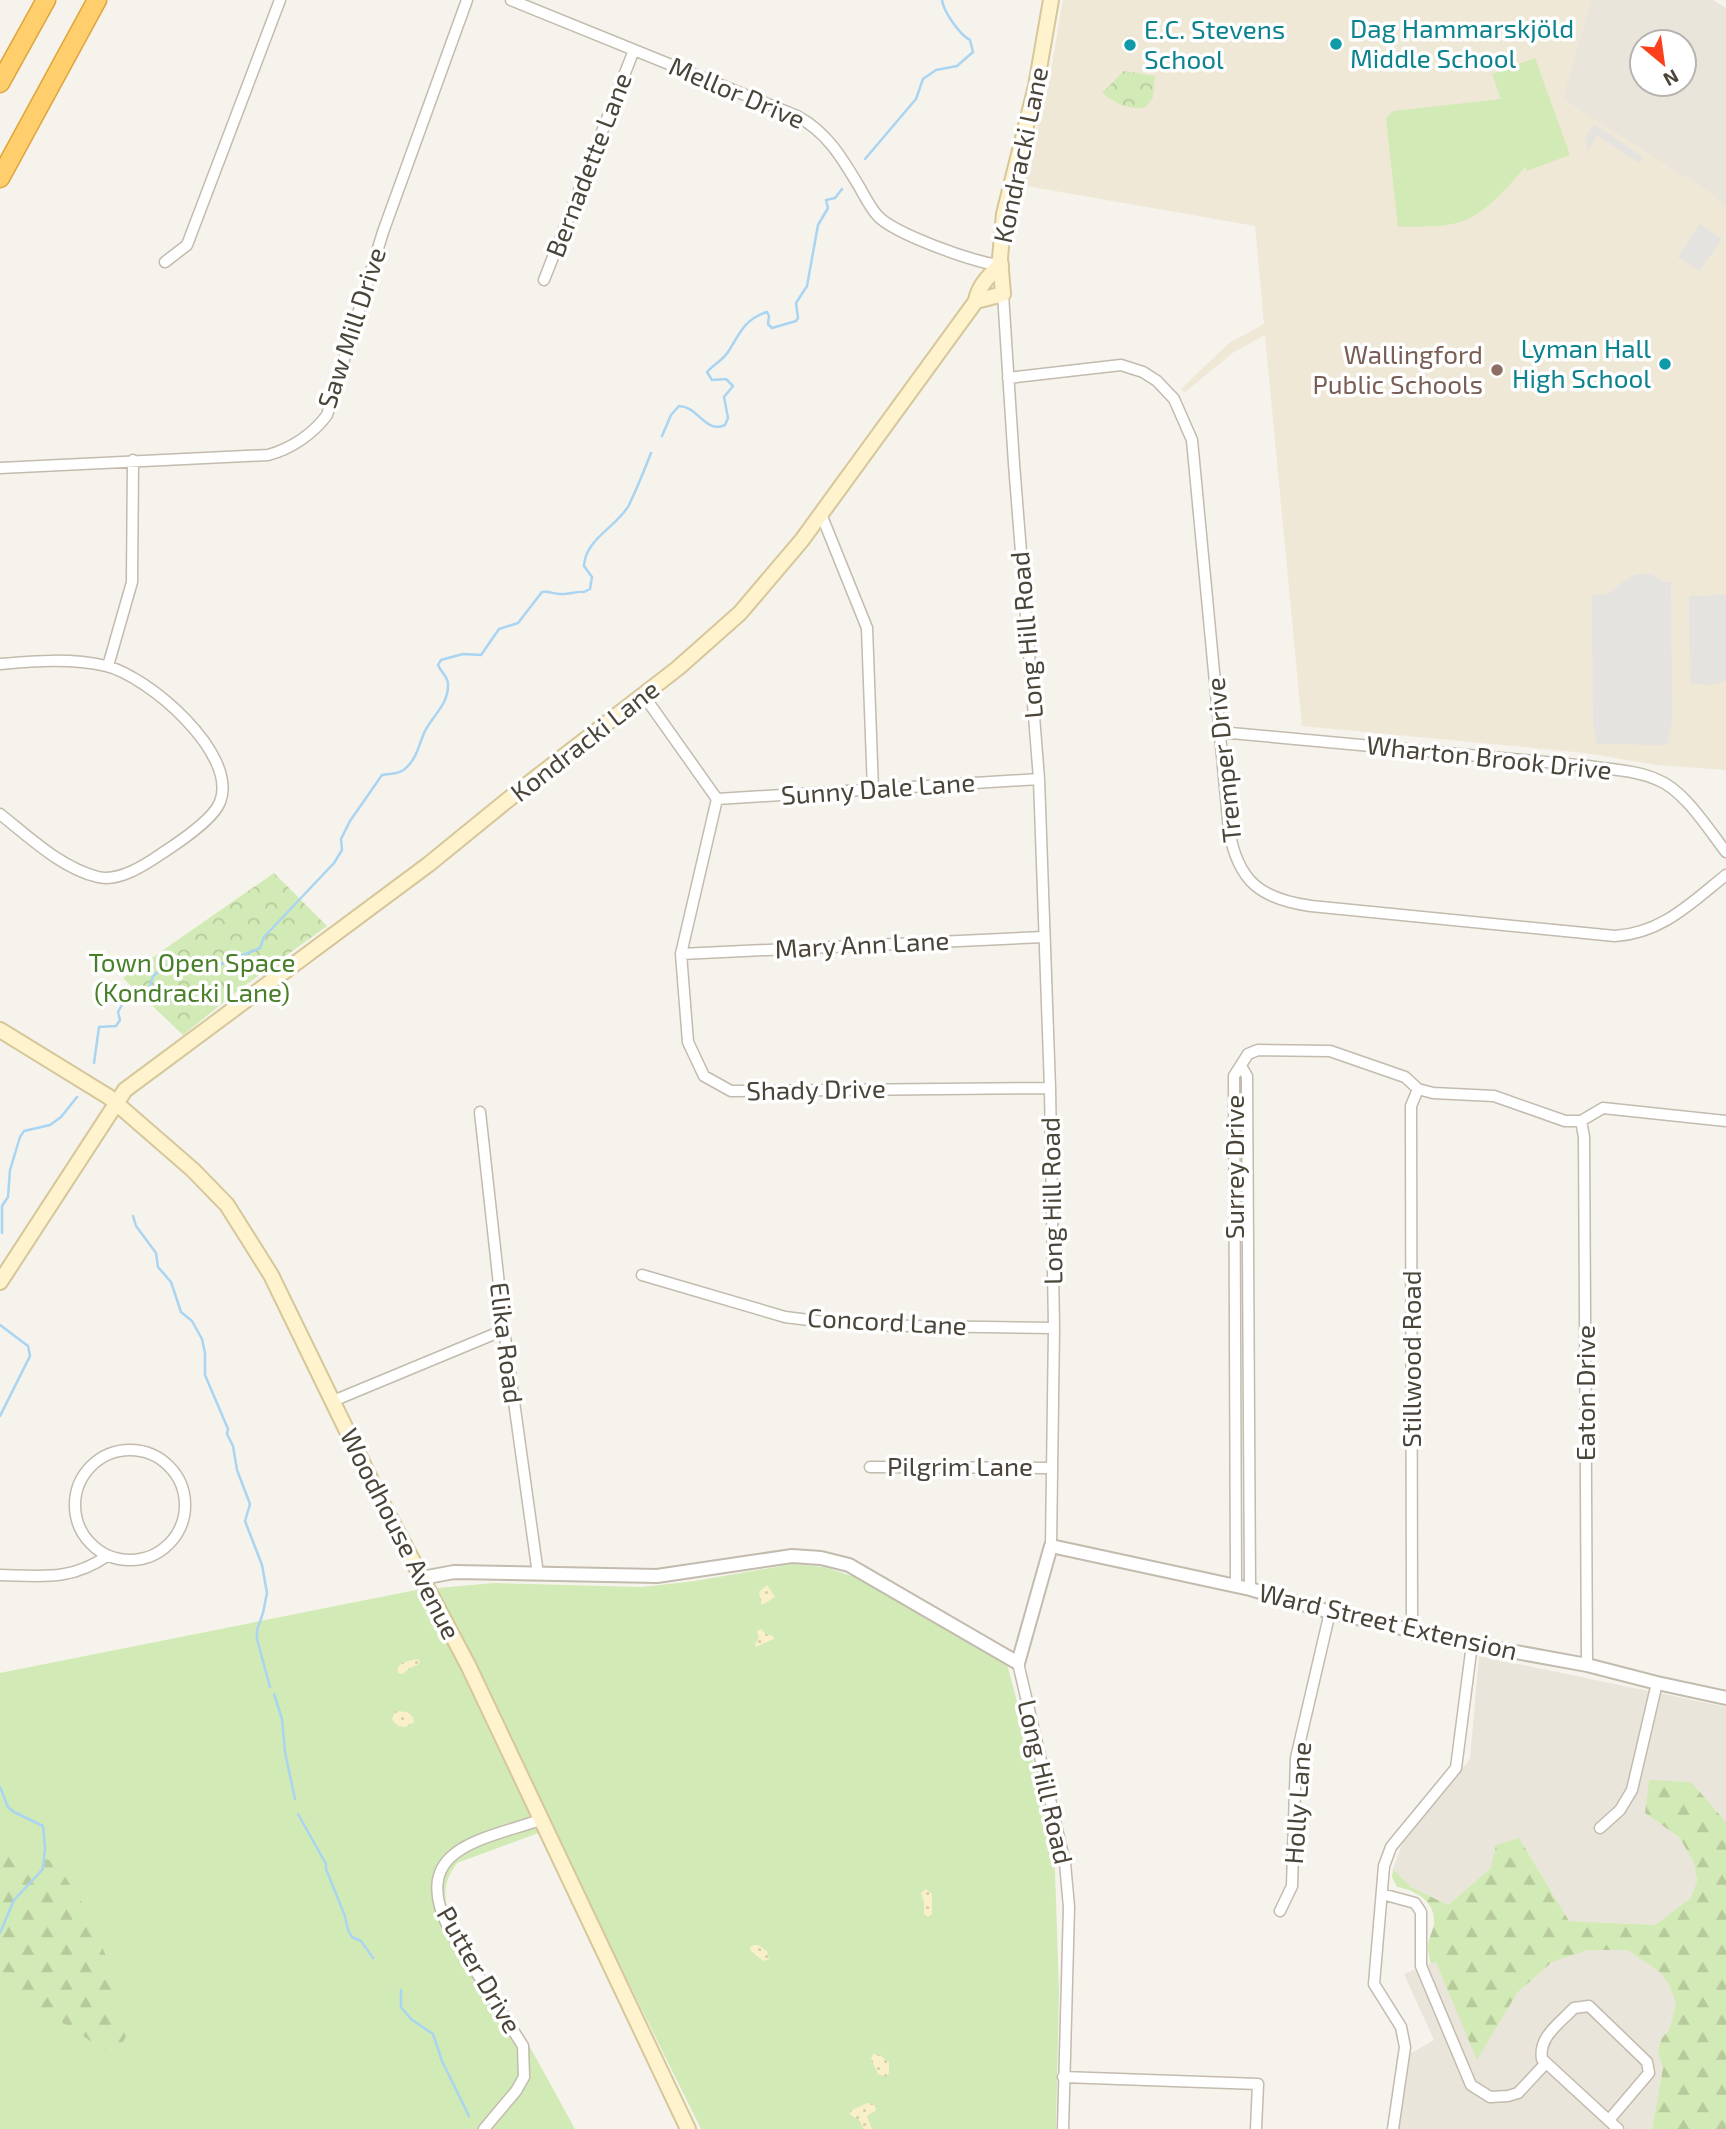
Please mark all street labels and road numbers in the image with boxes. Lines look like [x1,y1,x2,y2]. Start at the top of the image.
street label: Mellor Drive [665,49,810,134]
street label: Kondracki Lane [986,64,1053,246]
street label: Bernadette Lane [538,68,637,261]
street label: Saw Mill Drive [310,243,391,412]
street label: Long Hill Road [1003,550,1048,720]
street label: Kondracki Lane [504,672,664,807]
street label: Tremper Drive [1198,676,1247,844]
street label: Wharton Brook Drive [1365,728,1613,785]
street label: Sunny Dale Lane [780,765,976,810]
street label: Mary Ann Lane [774,923,950,964]
street label: Shady Drive [746,1072,886,1105]
street label: Surrey Drive [1218,1095,1249,1239]
street label: Long Hill Road [1034,1117,1067,1285]
street label: Stillwood Road [1395,1270,1426,1448]
street label: Elika Road [485,1280,530,1405]
street label: Concord Lane [807,1301,968,1340]
street label: Eaton Drive [1569,1325,1600,1461]
street label: Woodhouse Avenue [335,1423,468,1644]
street label: Pilgrim Lane [887,1450,1033,1481]
street label: Ward Street Extension [1256,1576,1521,1665]
street label: Long Hill Road [1012,1696,1080,1867]
street label: Holly Lane [1277,1741,1316,1865]
street label: Putter Drive [432,1900,529,2038]

